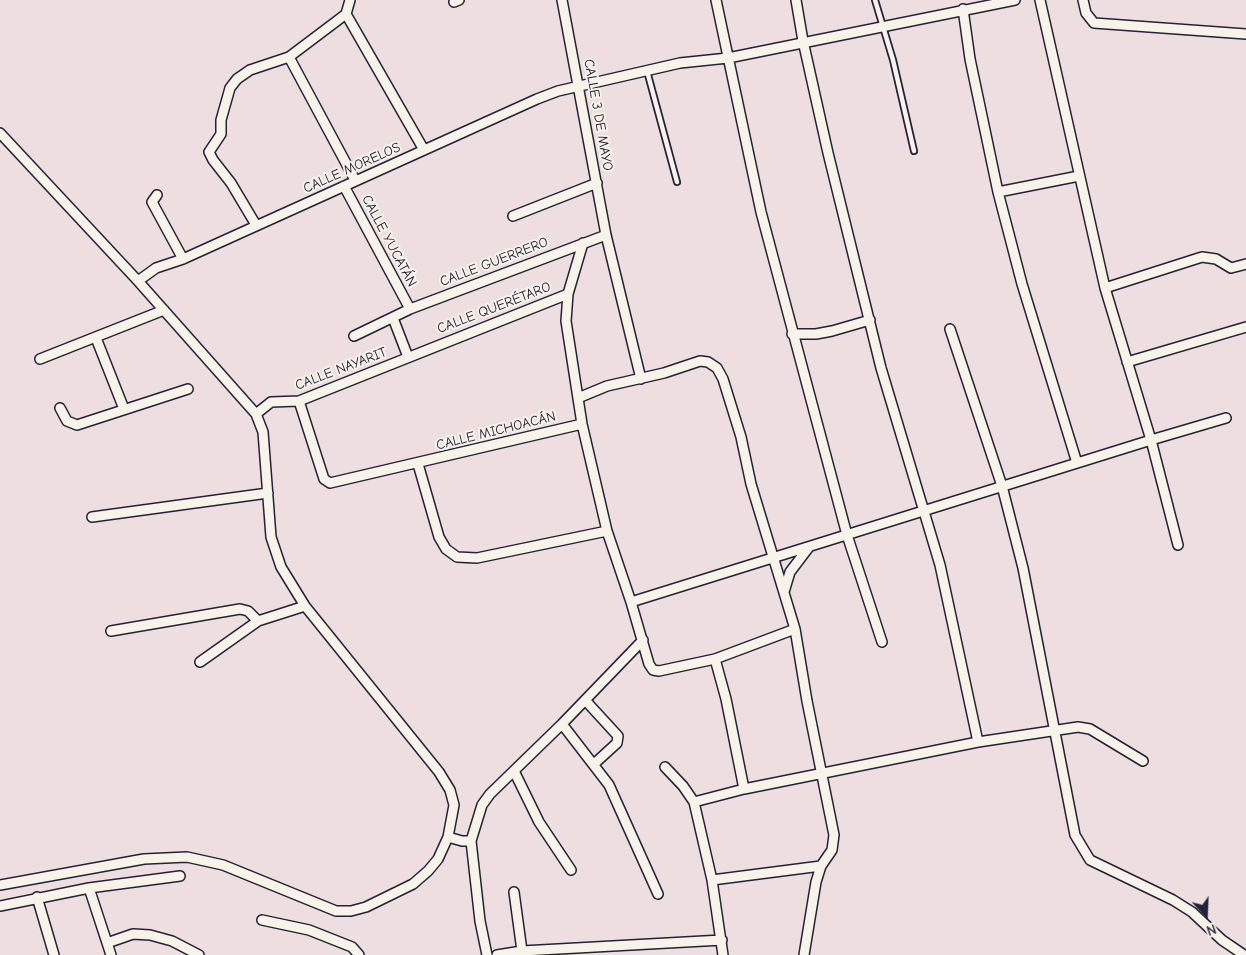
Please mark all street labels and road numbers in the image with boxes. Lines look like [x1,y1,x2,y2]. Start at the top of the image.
street label: CALLE 3 DE MAYO [580,58,616,172]
street label: CALLE MORELOS [301,139,403,197]
street label: CALLE YUCATÁN [358,192,420,290]
street label: CALLE GUERRERO [438,234,550,290]
street label: CALLE QUERÉTARO [435,279,553,337]
street label: CALLE NAYARIT [293,344,389,394]
street label: CALLE MICHOACÁN [435,408,557,454]

